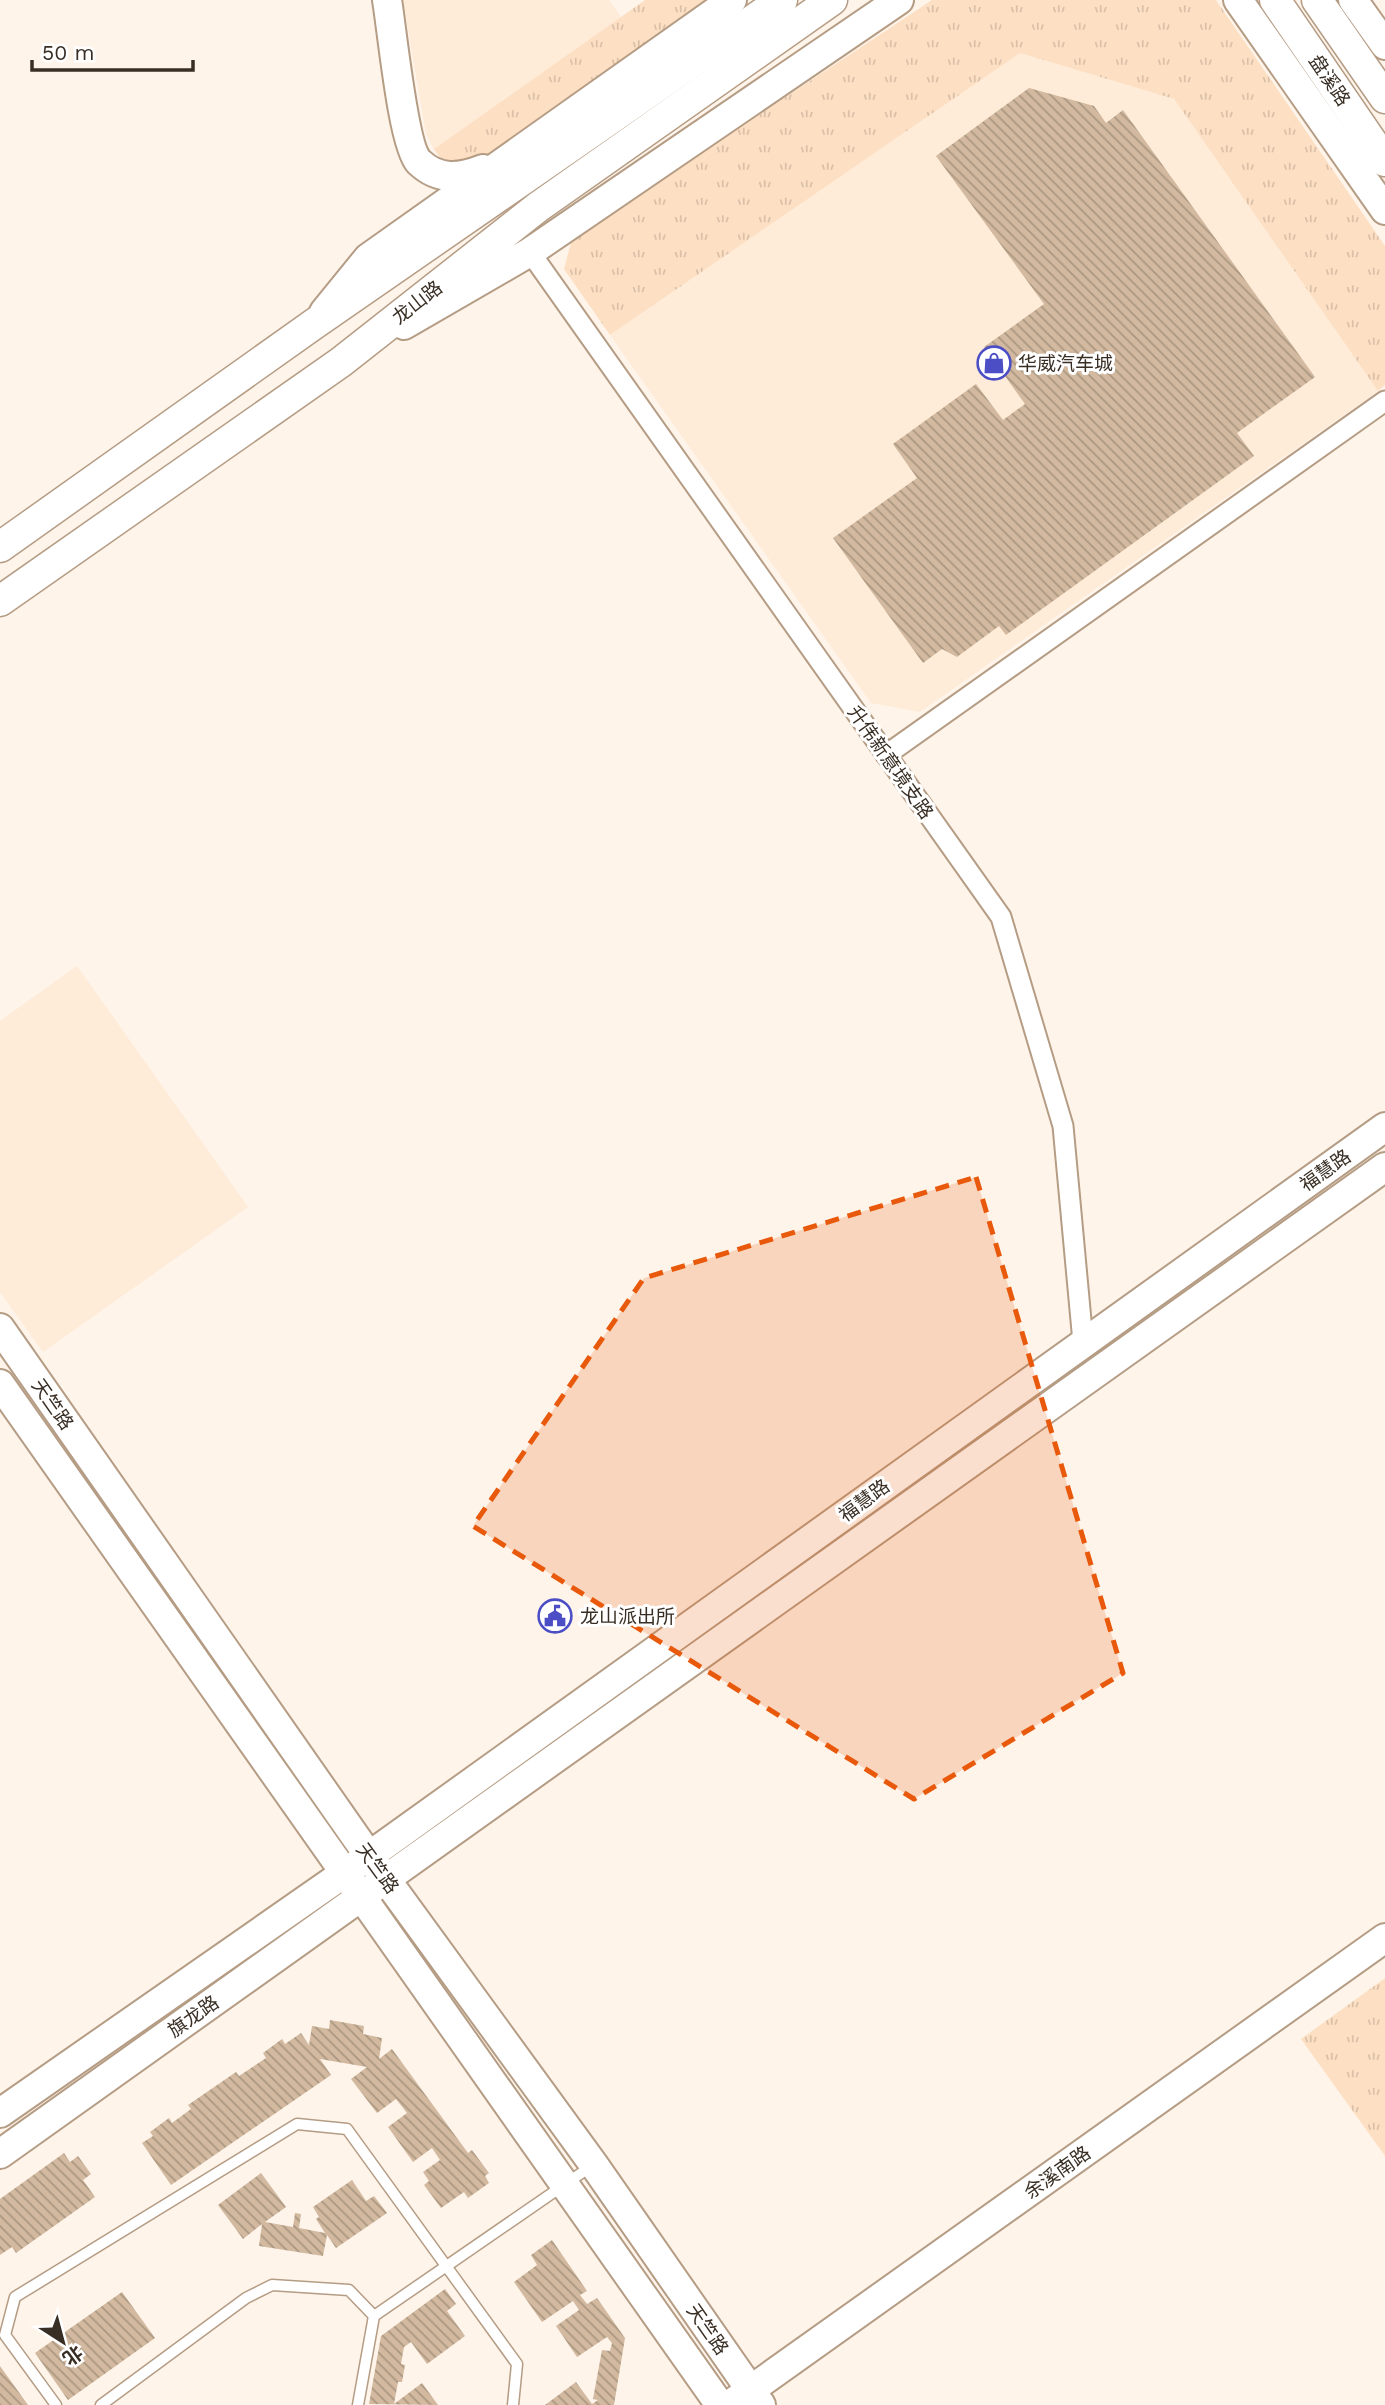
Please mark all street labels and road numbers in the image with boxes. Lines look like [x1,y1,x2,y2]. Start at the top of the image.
street label: 盘溪路 [1304,50,1355,110]
street label: 龙山路 [388,276,447,329]
street label: 升伟新意境支路 [843,701,938,823]
street label: 福慧路 [1295,1145,1355,1196]
street label: 天竺路 [27,1374,78,1434]
street label: 福慧路 [834,1474,894,1526]
street label: 天竺路 [352,1838,404,1898]
street label: 旗龙路 [163,1991,223,2042]
street label: 余溪南路 [1020,2141,1095,2204]
street label: 天竺路 [682,2299,733,2359]

